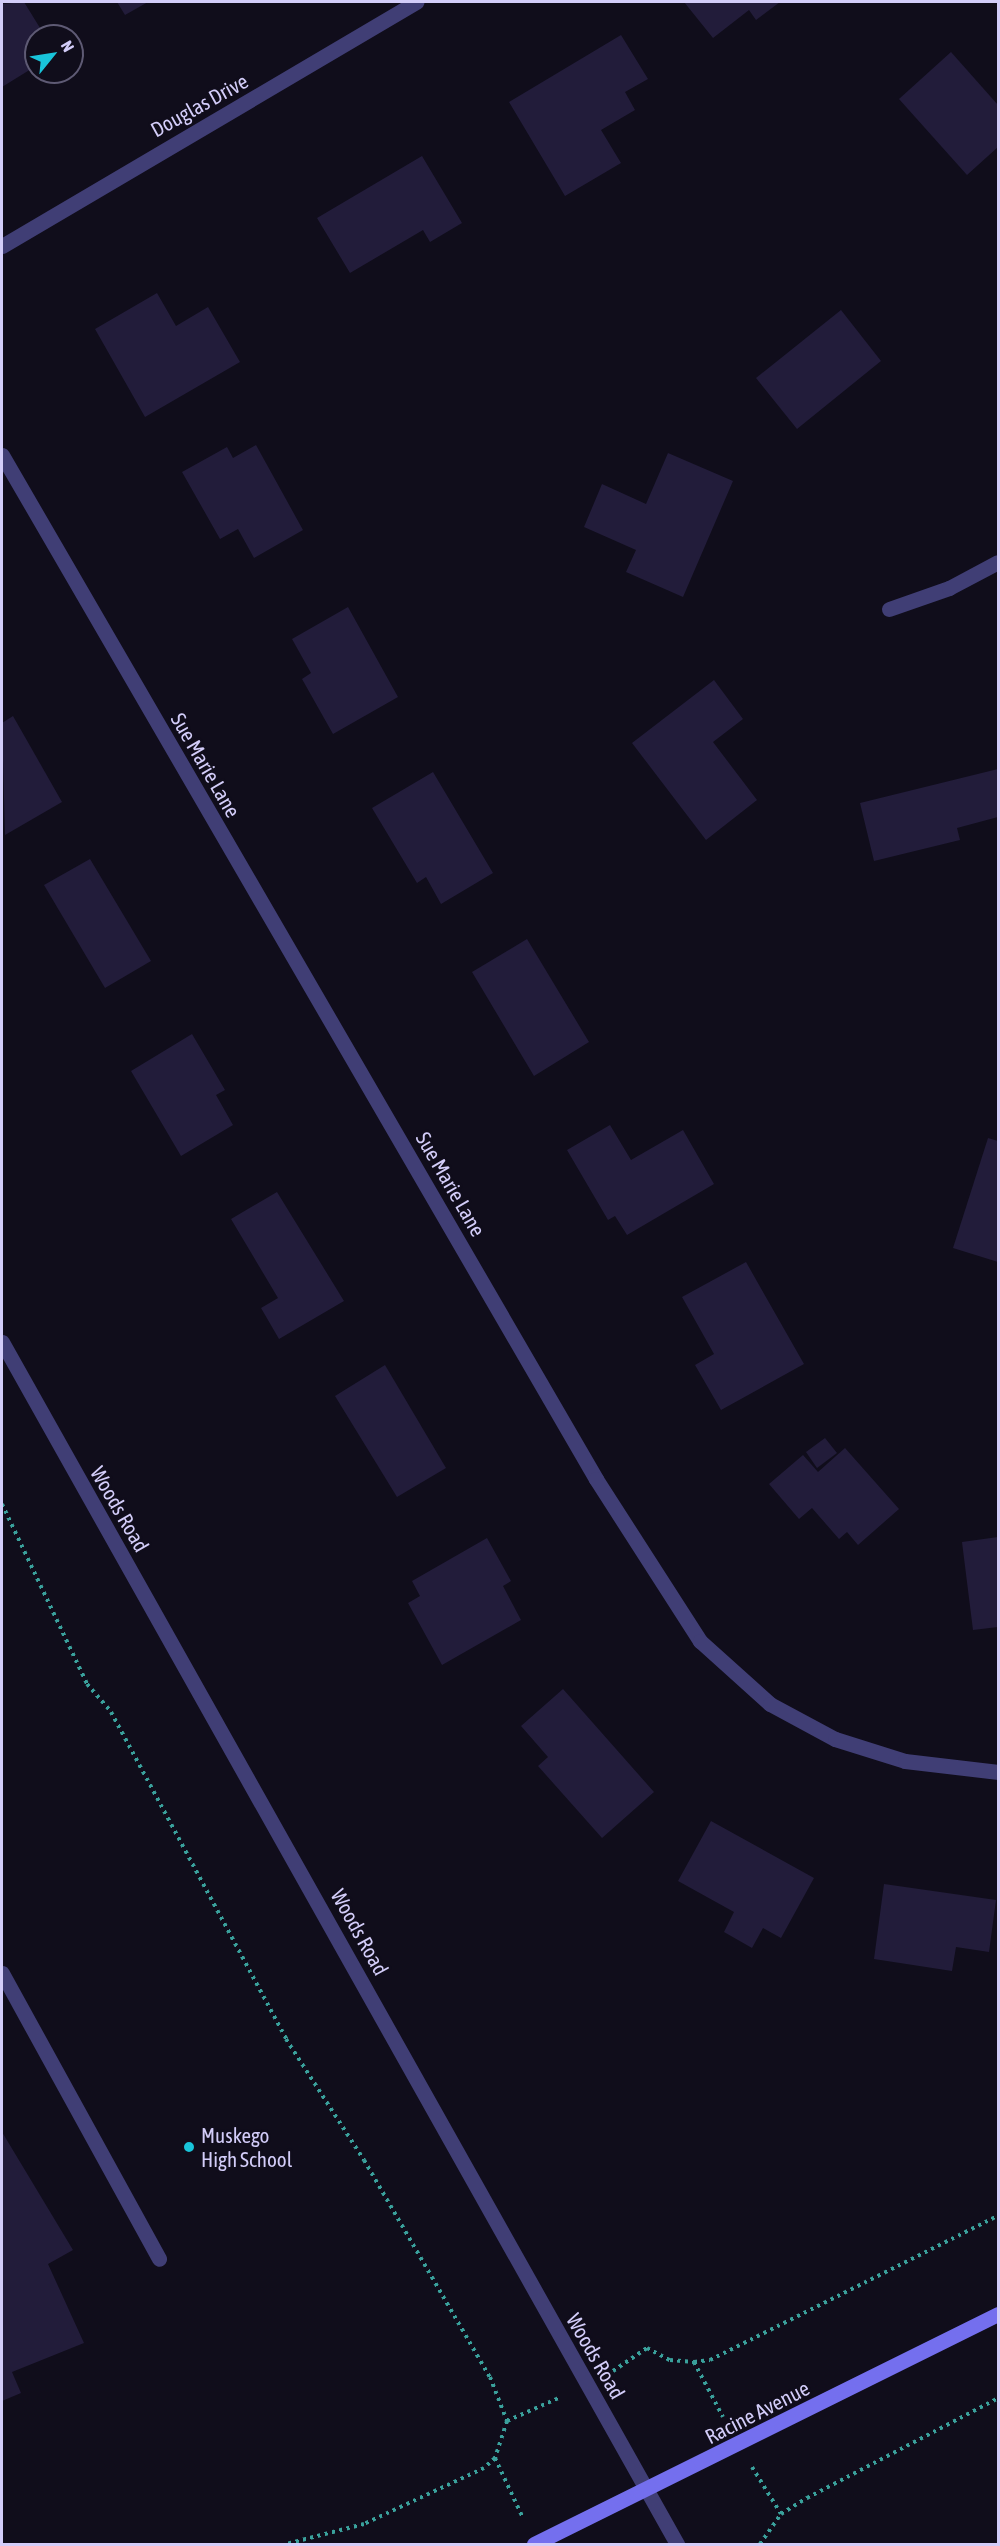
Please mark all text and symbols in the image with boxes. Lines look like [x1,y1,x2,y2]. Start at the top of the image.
north arrow [24,24,84,84]
text: N [58,37,78,55]
street label: Douglas Drive [146,68,252,142]
street label: Sue Marie Lane [166,708,246,822]
street label: Sue Marie Lane [411,1127,491,1241]
street label: Woods Road [85,1462,155,1556]
street label: Woods Road [326,1884,394,1980]
place label: Muskego High School [201,2122,292,2172]
marker: Muskego High School [182,2140,196,2154]
street label: Woods Road [561,2309,631,2403]
street label: Racine Avenue [701,2375,813,2449]

